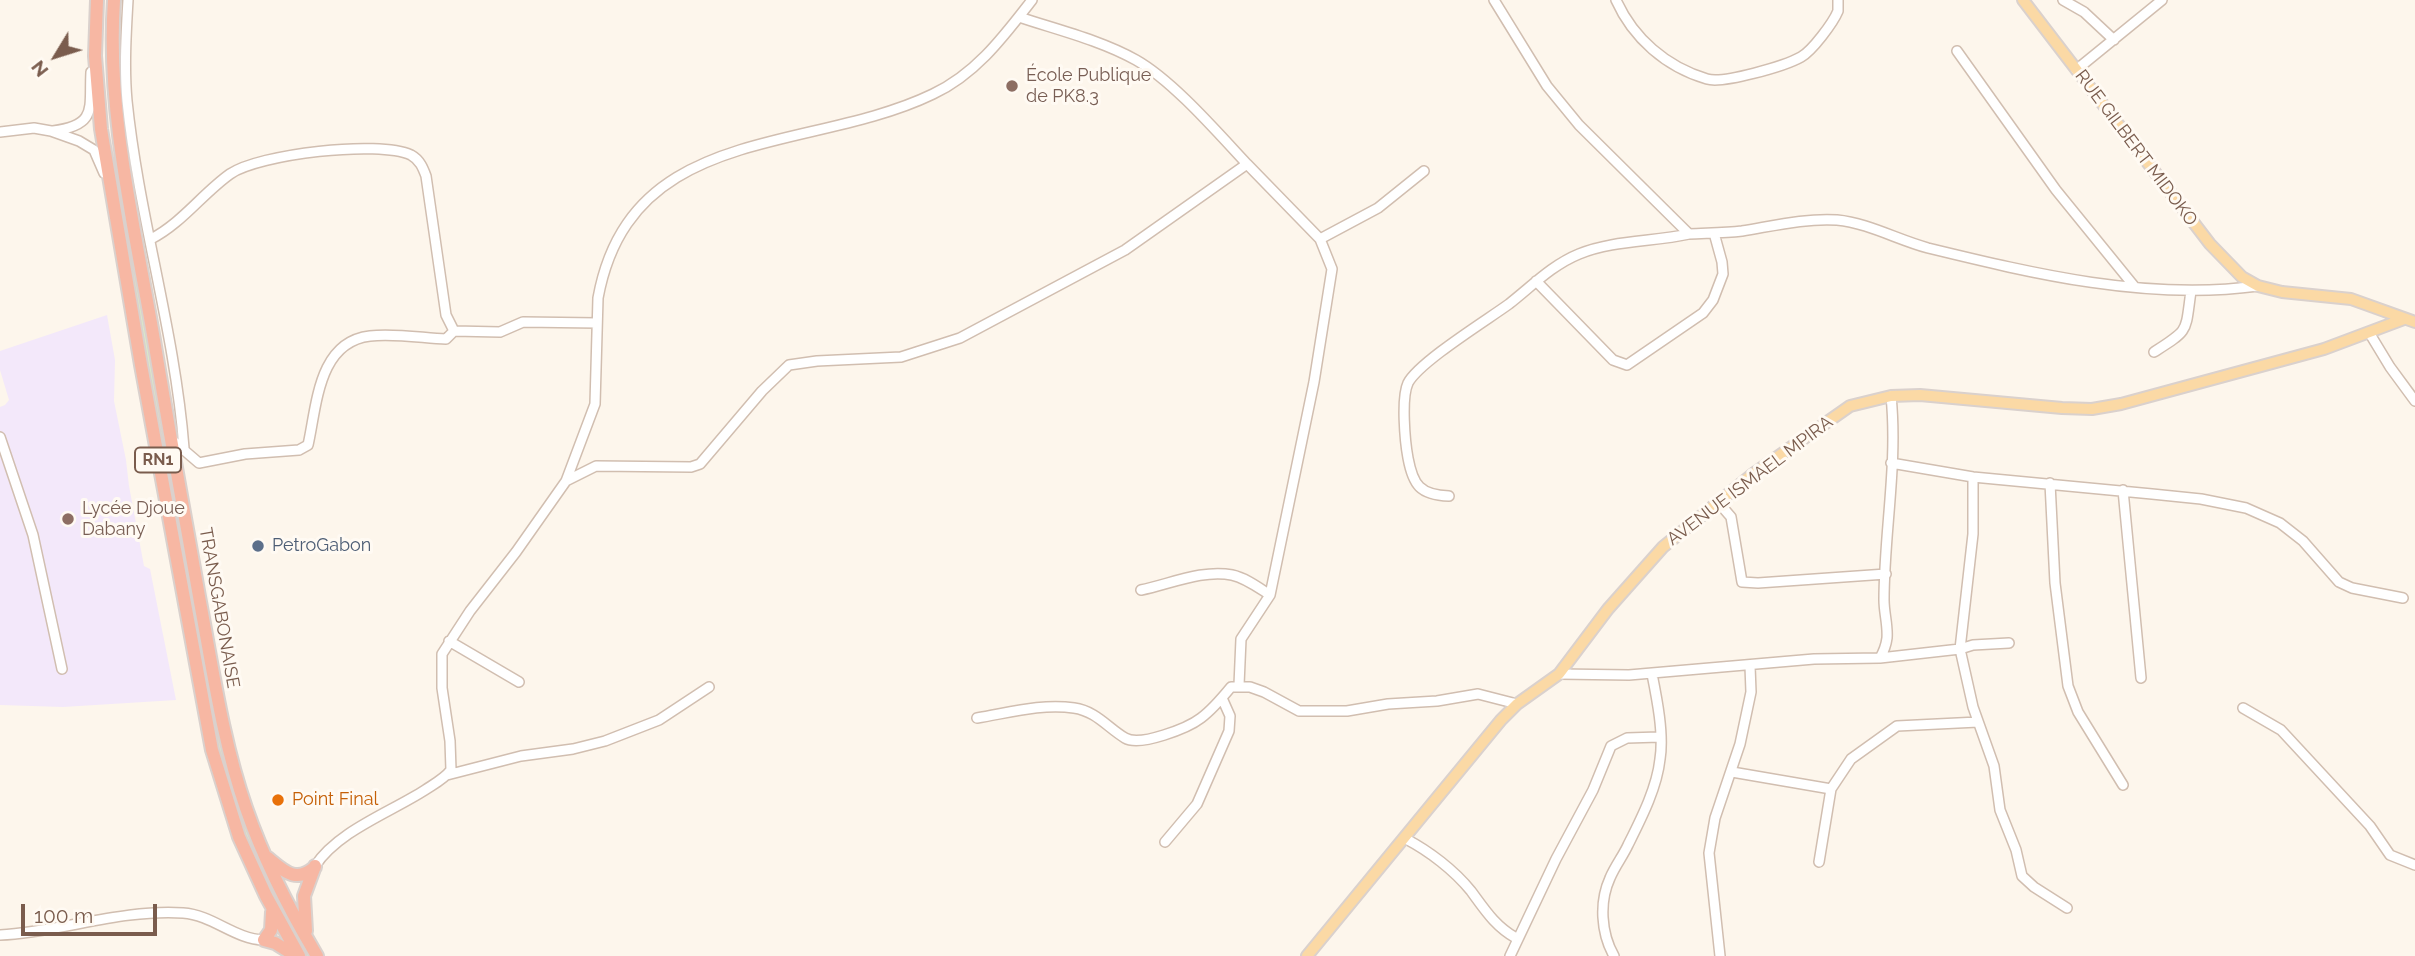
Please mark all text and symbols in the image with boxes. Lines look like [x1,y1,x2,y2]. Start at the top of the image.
north arrow [21,21,91,91]
text: N [26,56,53,81]
place label: École Publique de PK8.3 [1026,65,1151,108]
street label: RUE GILBERT MIDOKO [2070,66,2202,230]
marker: École Publique de PK8.3 [1004,78,1020,94]
street label: AVENUE ISMAEL MPIRA [1663,412,1837,550]
road number: RN1 [135,447,181,472]
place label: Lycée Djoue Dabany [82,498,185,540]
marker: Lycée Djoue Dabany [60,511,76,527]
street label: TRANSGABONAISE [194,526,244,690]
place label: PetroGabon [272,535,371,557]
marker: PetroGabon [250,538,266,554]
place label: Point Final [292,789,378,811]
marker: Point Final [270,792,286,808]
scale bar [24,890,161,934]
text: 100 m [34,903,93,928]

